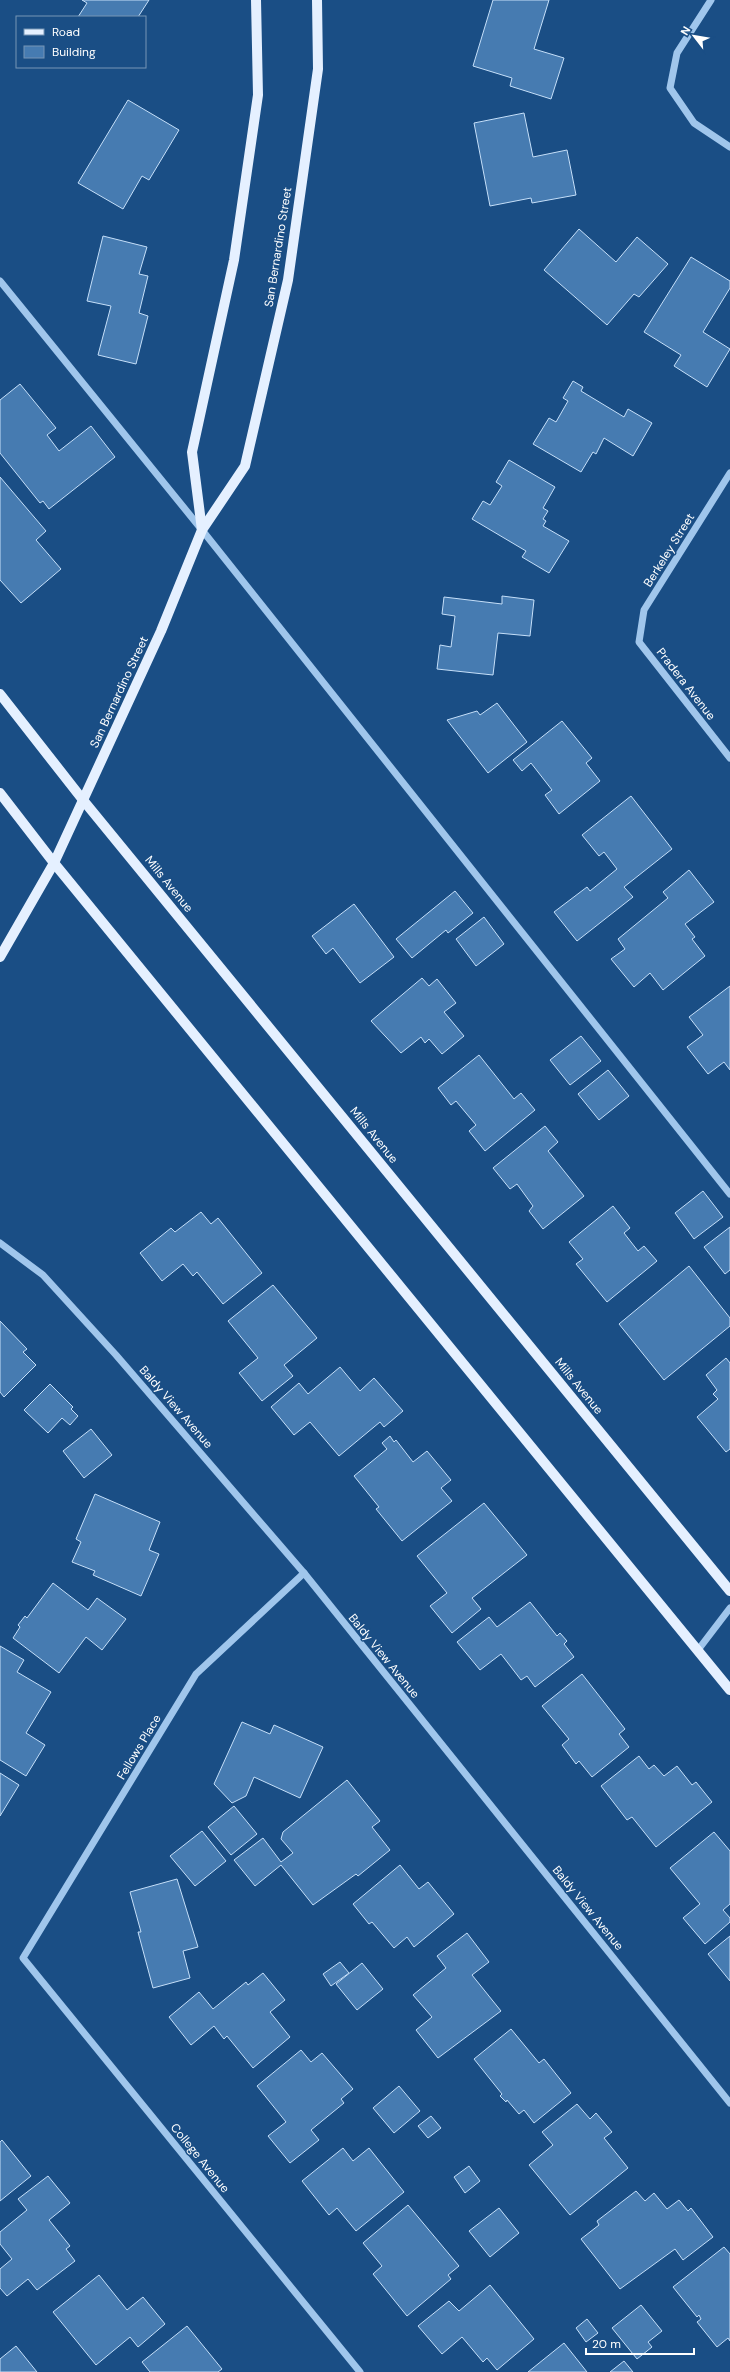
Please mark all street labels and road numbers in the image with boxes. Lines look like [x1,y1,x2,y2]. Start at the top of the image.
street label: San Bernardino Street [261,186,295,308]
street label: Berkeley Street [640,510,698,590]
street label: San Bernardino Street [86,633,152,750]
street label: Pradera Avenue [653,645,719,723]
street label: Mills Avenue [141,852,197,916]
street label: Mills Avenue [346,1103,402,1167]
street label: Mills Avenue [551,1354,607,1418]
street label: Baldy View Avenue [136,1362,216,1452]
street label: Baldy View Avenue [345,1610,423,1702]
street label: Fellows Place [113,1711,165,1783]
street label: Baldy View Avenue [549,1862,627,1954]
street label: College Avenue [167,2120,233,2196]

